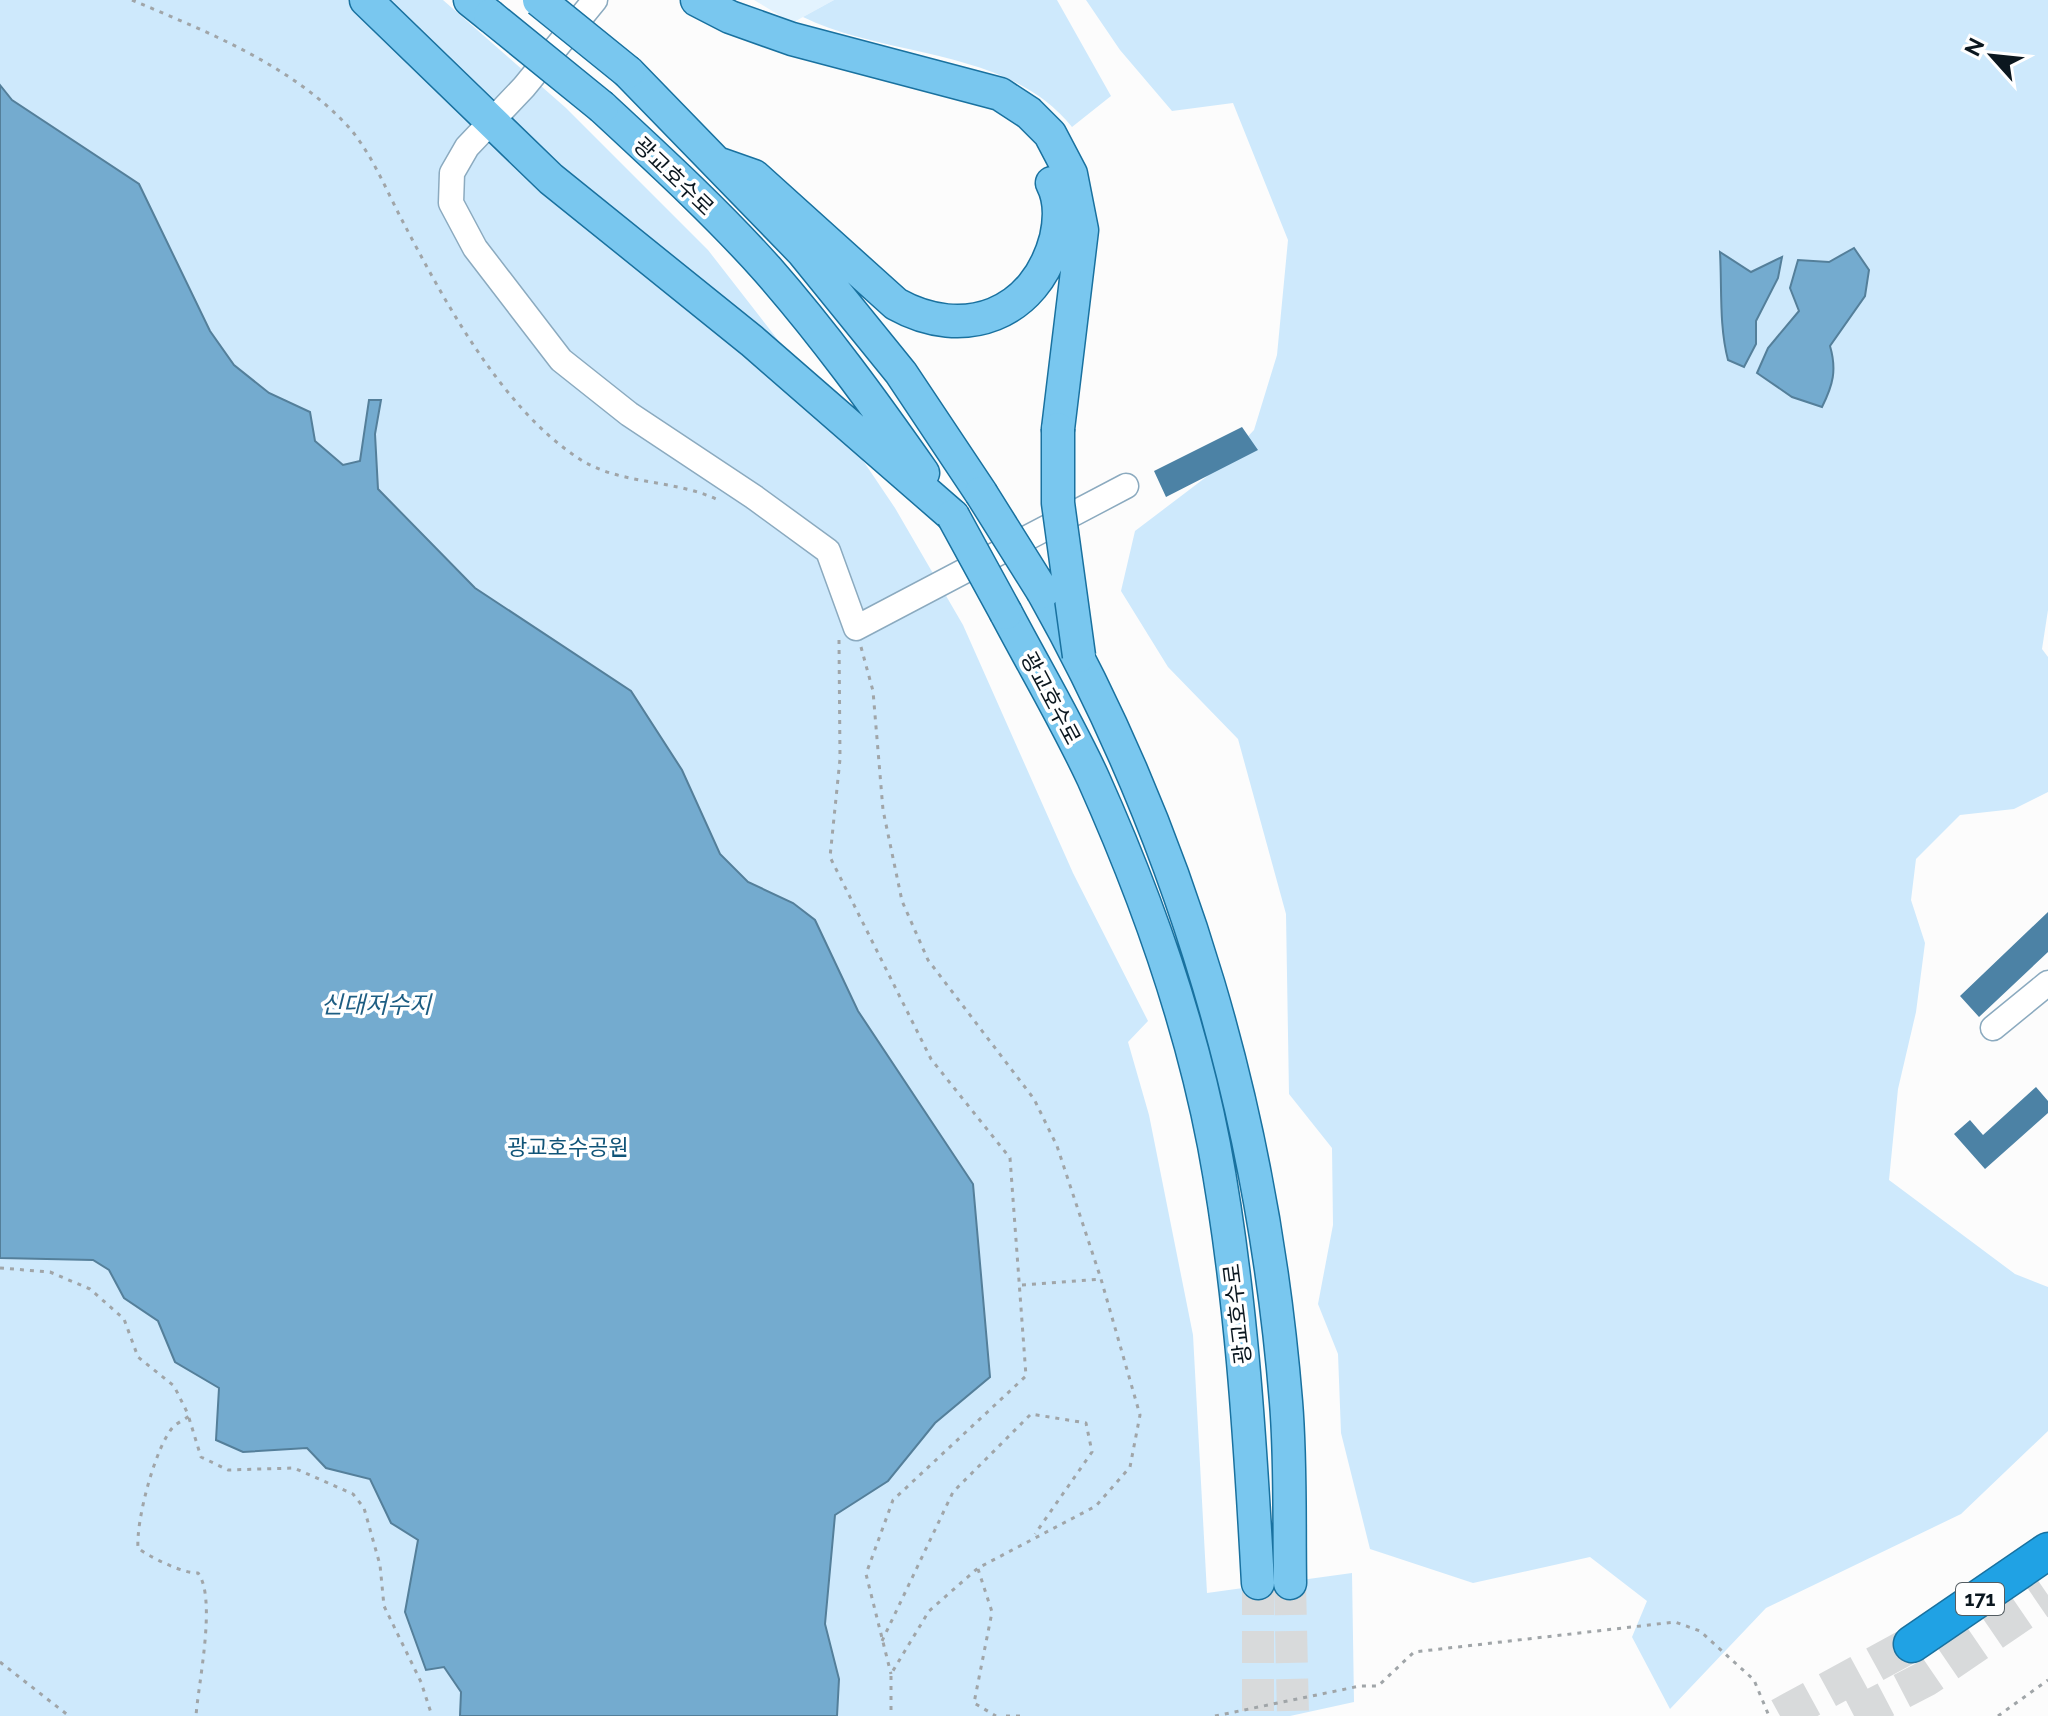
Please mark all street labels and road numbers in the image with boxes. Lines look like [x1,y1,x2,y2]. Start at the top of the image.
street label: 광교호수로 [629,131,719,221]
street label: 광교호수로 [1016,647,1086,749]
street label: 광교호수로 [1218,1262,1256,1366]
road number: 171 [1956,1583,2004,1615]

